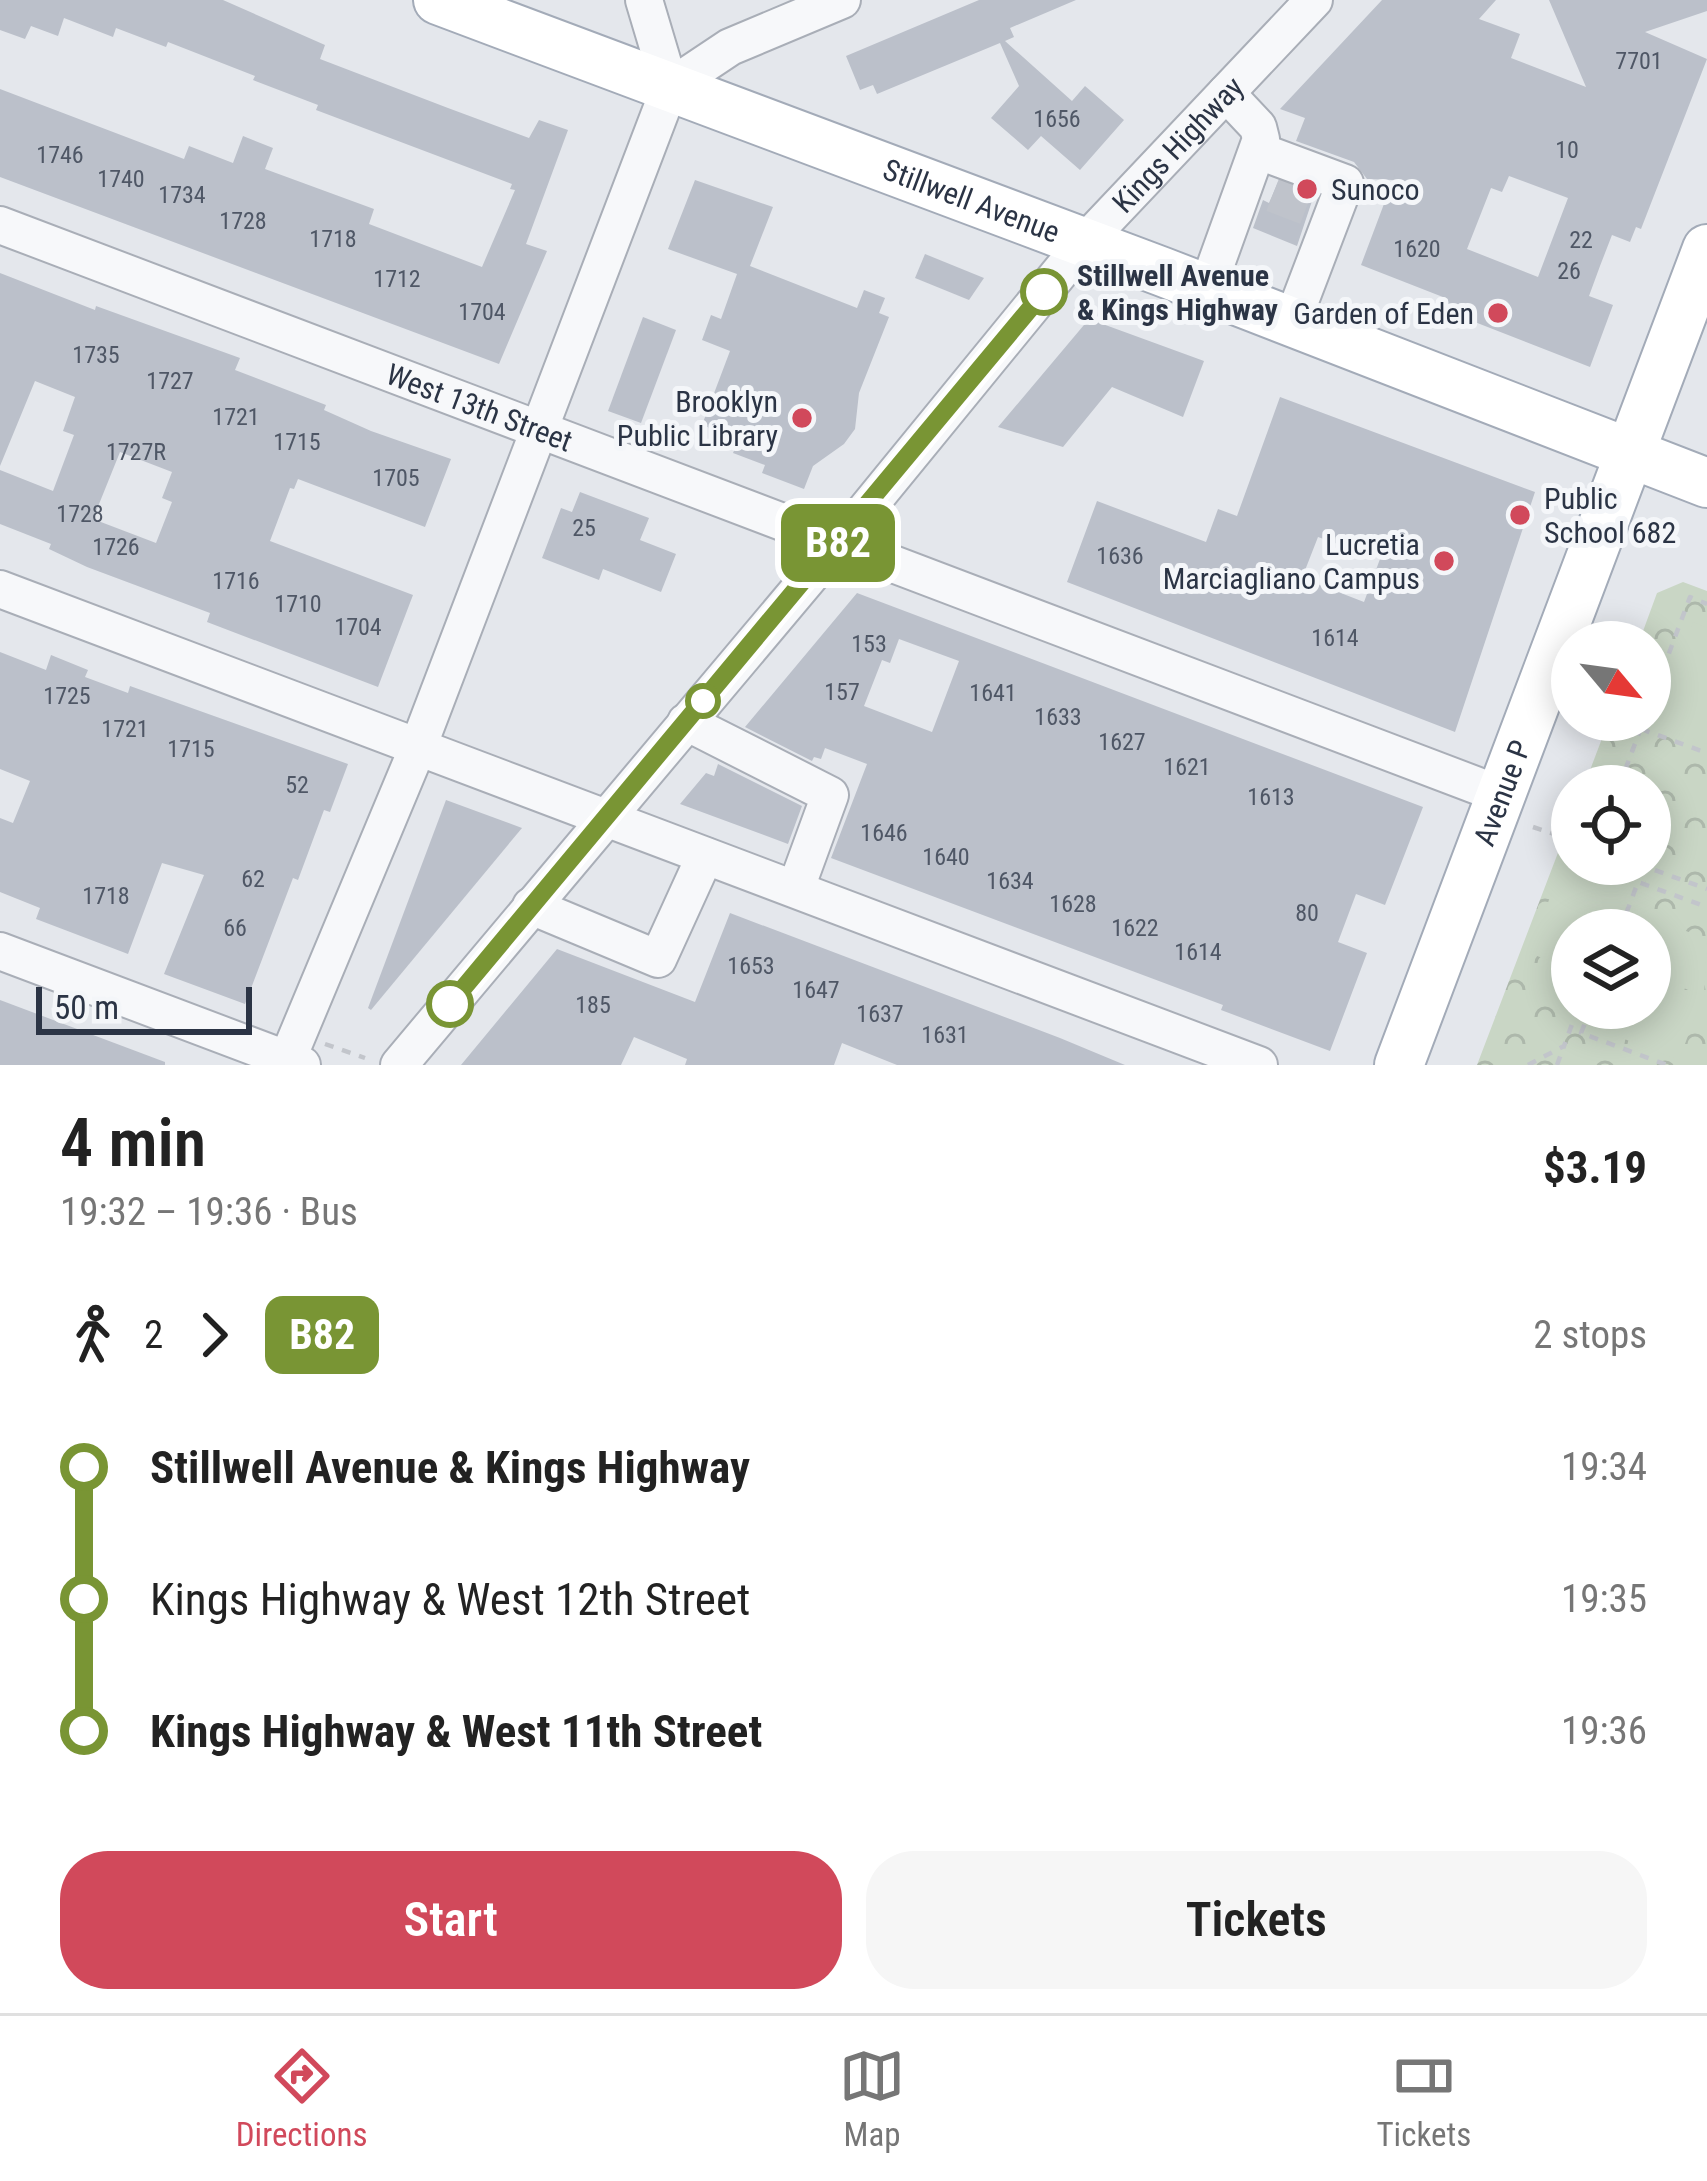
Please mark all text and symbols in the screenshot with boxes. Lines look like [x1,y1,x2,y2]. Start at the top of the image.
house number: 7701 [1615,47,1663,75]
street label: Kings Highway [1105,69,1250,219]
house number: 1656 [1033,105,1081,133]
house number: 10 [1555,136,1579,164]
house number: 1746 [36,141,84,169]
street label: Stillwell Avenue [879,151,1065,249]
house number: 1740 [97,165,145,193]
place label: Sunoco [1331,172,1420,207]
marker: Sunoco [1294,176,1320,202]
house number: 1734 [158,181,206,209]
house number: 1728 [219,207,267,235]
house number: 1718 [309,225,357,253]
house number: 22 [1569,226,1593,254]
house number: 1620 [1393,235,1441,263]
house number: 26 [1557,257,1581,285]
place label: Stillwell Avenue & Kings Highway [1077,258,1279,327]
house number: 1712 [373,265,421,293]
marker: Stillwell Avenue & Kings Highway [1022,270,1066,314]
place label: Garden of Eden [1293,296,1474,331]
house number: 1704 [458,298,506,326]
marker: Garden of Eden [1485,300,1511,326]
house number: 1735 [72,341,120,369]
street label: West 13th Street [382,356,578,458]
house number: 1727 [146,367,194,395]
place label: Brooklyn Public Library [617,384,778,453]
house number: 1721 [212,403,260,431]
marker: Brooklyn Public Library [789,405,815,431]
house number: 1715 [273,428,321,456]
house number: 1727R [106,438,166,466]
house number: 1705 [372,464,420,492]
place label: Public School 682 [1544,481,1676,550]
house number: 1728 [56,500,104,528]
marker: Public School 682 [1507,502,1533,528]
line badge: B82 [769,504,907,582]
house number: 25 [572,514,596,542]
text: B82 [805,518,871,567]
place label: Lucretia Marciagliano Campus [1163,527,1420,596]
house number: 1726 [92,533,140,561]
house number: 1636 [1096,542,1144,570]
marker: Lucretia Marciagliano Campus [1431,548,1457,574]
house number: 1716 [212,567,260,595]
house number: 1710 [274,590,322,618]
house number: 1704 [334,613,382,641]
north arrow [1551,621,1671,741]
map controls [1551,621,1671,1029]
house number: 1614 [1311,624,1359,652]
house number: 153 [851,630,887,658]
house number: 157 [824,678,860,706]
house number: 1641 [969,679,1017,707]
house number: 1725 [43,682,91,710]
unlabelled marker [687,685,719,717]
house number: 1633 [1034,703,1082,731]
house number: 1721 [101,715,149,743]
house number: 1627 [1098,728,1146,756]
house number: 1715 [167,735,215,763]
street label: Avenue P [1466,735,1538,850]
house number: 1621 [1163,753,1211,781]
button: locate [1551,765,1671,885]
house number: 52 [285,771,309,799]
house number: 1613 [1247,783,1295,811]
house number: 1646 [860,819,908,847]
house number: 1640 [922,843,970,871]
house number: 62 [241,865,265,893]
house number: 1634 [986,867,1034,895]
house number: 1718 [82,882,130,910]
house number: 1628 [1049,890,1097,918]
house number: 80 [1295,899,1319,927]
button: layers [1551,909,1671,1029]
house number: 66 [223,914,247,942]
house number: 1622 [1111,914,1159,942]
house number: 1614 [1174,938,1222,966]
house number: 1653 [727,952,775,980]
house number: 1647 [792,976,840,1004]
scale bar [36,981,252,1034]
unlabelled marker [428,982,472,1026]
text: 50 m [54,988,119,1027]
house number: 185 [575,991,611,1019]
house number: 1637 [856,1000,904,1028]
house number: 1631 [921,1021,969,1049]
text: 4 min [60,1105,206,1182]
text: $3.19 [1543,1141,1647,1194]
text: 19:32 – 19:36 · Bus [60,1189,358,1235]
icon: walk [60,1302,126,1368]
icon: forward [181,1302,247,1368]
text: B82 [289,1310,355,1359]
text: 2 [144,1312,163,1358]
text: 2 stops [1533,1312,1647,1358]
text: Stillwell Avenue & Kings Highway [150,1441,750,1494]
text: 19:34 [1561,1444,1647,1490]
text: Kings Highway & West 12th Street [150,1573,750,1626]
text: 19:35 [1561,1576,1647,1622]
text: Kings Highway & West 11th Street [150,1705,762,1758]
text: 19:36 [1561,1708,1647,1754]
button: Start [60,1851,842,1989]
button: Tickets [866,1851,1647,1989]
tab: Directions [236,2043,368,2154]
tab: Map [839,2043,905,2154]
tab: Tickets [1376,2043,1471,2154]

